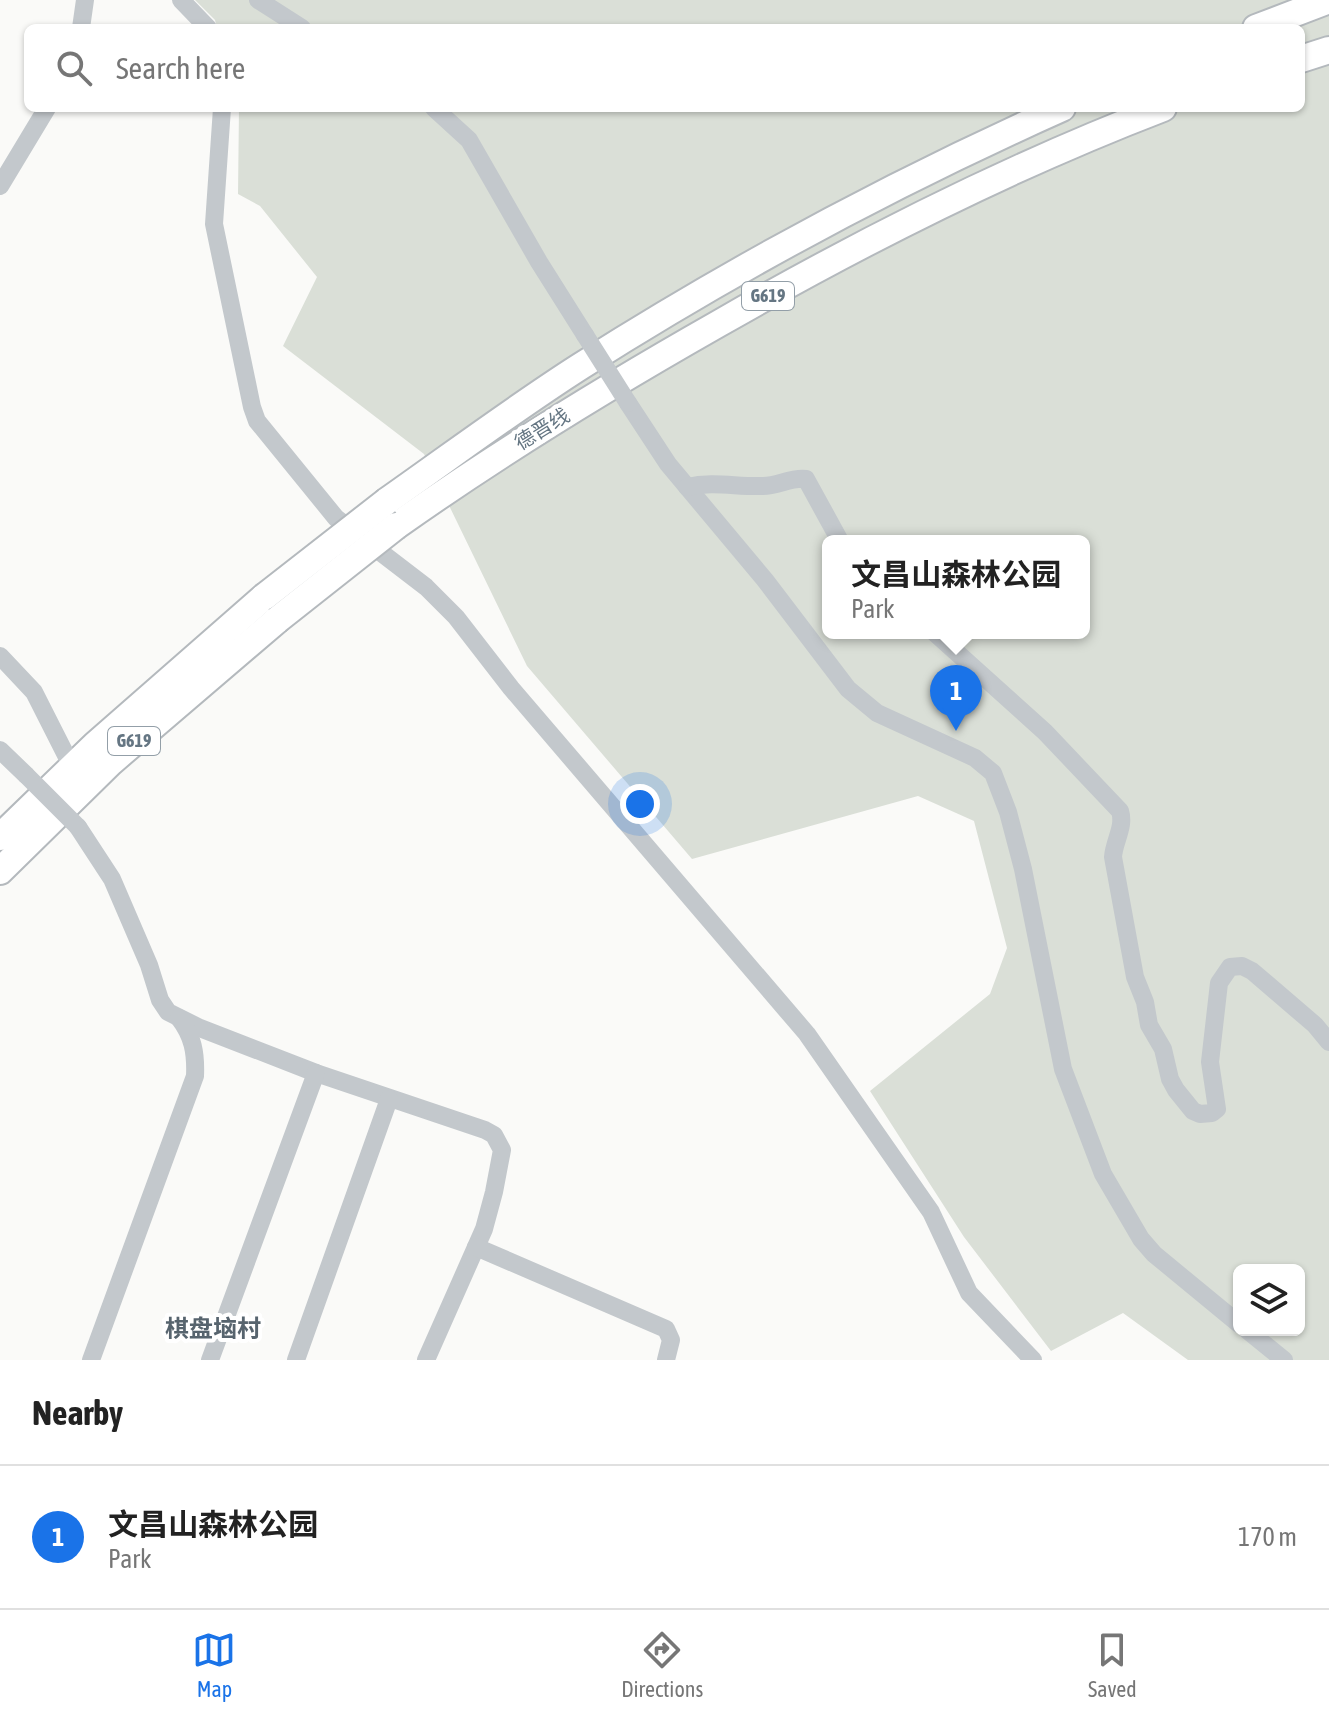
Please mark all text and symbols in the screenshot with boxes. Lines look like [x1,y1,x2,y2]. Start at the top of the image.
search box [24,24,1305,112]
icon: search [52,46,96,90]
text: Search here [116,51,245,85]
road number: G619 [742,282,794,310]
street label: 德晋线 [510,403,573,454]
popup [822,535,1090,639]
text: 文昌山森林公园 [851,557,1061,591]
text: Park [851,594,894,624]
pin: 1 [930,665,982,731]
road number: G619 [108,727,160,755]
your location [620,784,660,824]
map controls [1233,1264,1305,1336]
button: layers [1233,1264,1305,1336]
district label: 棋盘垴村 [165,1315,261,1342]
text: Nearby [32,1393,123,1432]
text: 文昌山森林公园 [108,1507,318,1541]
text: 1 [52,1522,64,1552]
text: 170 m [1238,1522,1297,1552]
text: Park [108,1544,151,1574]
tab: Map [192,1628,236,1702]
tab: Directions [621,1628,703,1702]
tab: Saved [1088,1628,1137,1702]

